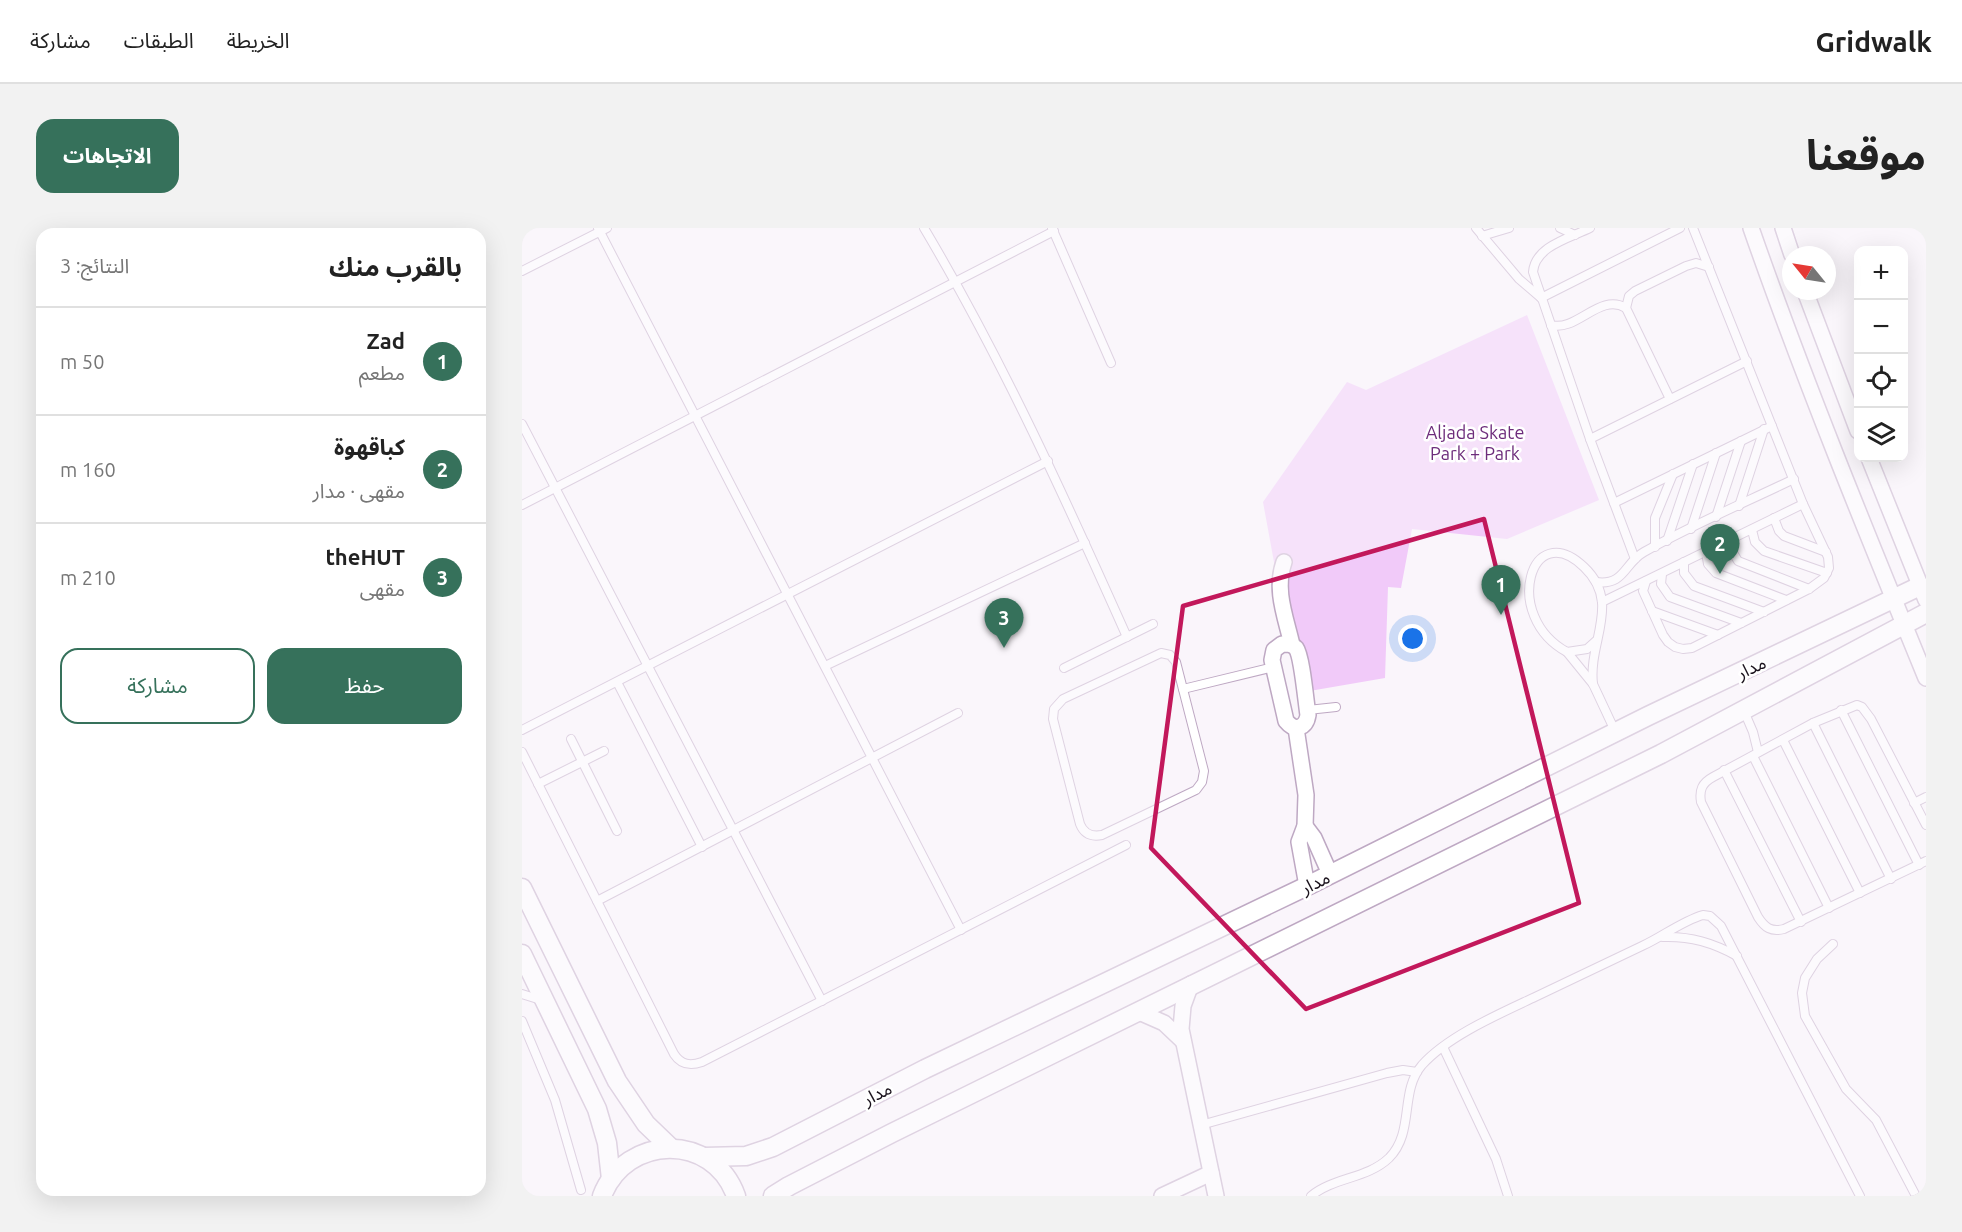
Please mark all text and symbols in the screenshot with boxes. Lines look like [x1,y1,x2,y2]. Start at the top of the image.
text: Gridwalk [1815,26,1932,57]
text: مشاركة [30,28,91,52]
text: الطبقات [124,28,194,52]
text: الخريطة [227,28,290,52]
button: الاتجاهات [36,119,179,193]
text: موقعنا [1806,131,1926,178]
north arrow [1782,246,1836,300]
map controls [1854,246,1908,462]
button: + [1854,246,1908,300]
text: بالقرب منك [329,252,462,281]
text: النتائج: 3 [60,254,129,277]
button: − [1854,300,1908,354]
text: Zad [367,328,405,353]
text: 50 m [60,350,104,373]
text: 1 [437,350,448,373]
button: locate [1854,354,1908,408]
text: مطعم [359,361,405,384]
button: layers [1854,408,1908,462]
park label: Aljada Skate Park + Park [1426,422,1524,463]
text: كباقهوة [334,434,405,459]
text: 160 m [60,458,116,481]
text: 2 [437,458,448,481]
text: مقهى · مدار [312,479,405,502]
pin: 2 [1700,524,1740,574]
text: theHUT [325,544,405,569]
text: 210 m [60,566,116,589]
text: 3 [437,566,448,589]
pin: 1 [1482,566,1520,615]
text: مقهى [360,577,405,600]
pin: 3 [984,598,1024,648]
your location [1398,624,1427,653]
button: مشاركة [60,648,255,724]
button: حفظ [267,648,462,724]
street label: مدار [1732,652,1770,685]
street label: مدار [1296,866,1334,900]
street label: مدار [858,1077,896,1111]

